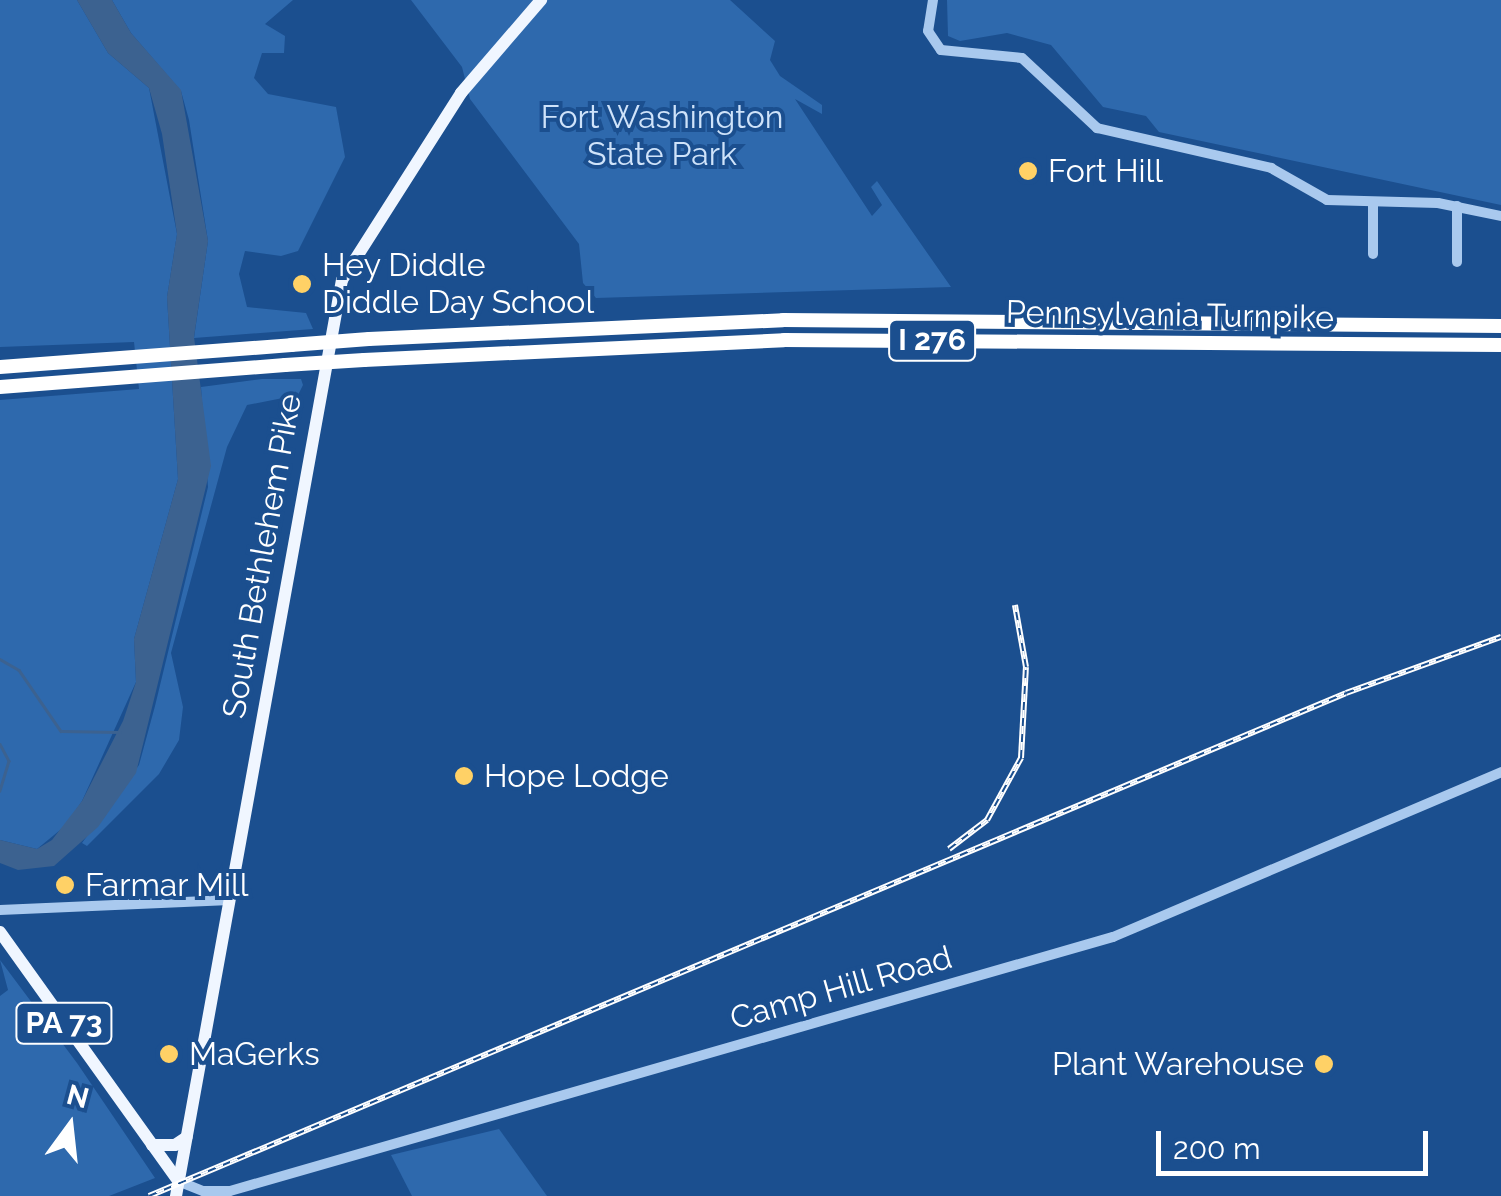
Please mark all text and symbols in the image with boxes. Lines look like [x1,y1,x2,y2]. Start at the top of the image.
park label: Fort Washington State Park [540,99,784,174]
place label: Fort Hill [1048,152,1163,190]
marker: Fort Hill [1017,160,1039,182]
place label: Hey Diddle Diddle Day School [322,247,595,322]
marker: Hey Diddle Diddle Day School [291,273,313,295]
street label: Pennsylvania Turnpike [1005,293,1335,337]
road number: I 276 [887,315,977,365]
street label: South Bethlehem Pike [215,391,309,721]
place label: Hope Lodge [484,757,669,795]
marker: Hope Lodge [453,765,475,787]
place label: Farmar Mill [85,866,249,904]
marker: Farmar Mill [54,874,76,896]
street label: Camp Hill Road [725,938,957,1038]
road number: PA 73 [14,998,114,1048]
place label: MaGerks [189,1035,320,1073]
marker: MaGerks [158,1043,180,1065]
place label: Plant Warehouse [1051,1045,1304,1083]
marker: Plant Warehouse [1313,1053,1335,1075]
north arrow [20,1076,120,1176]
text: N [63,1078,92,1115]
scale bar [1161,1111,1434,1173]
text: 200 m [1173,1131,1261,1166]

